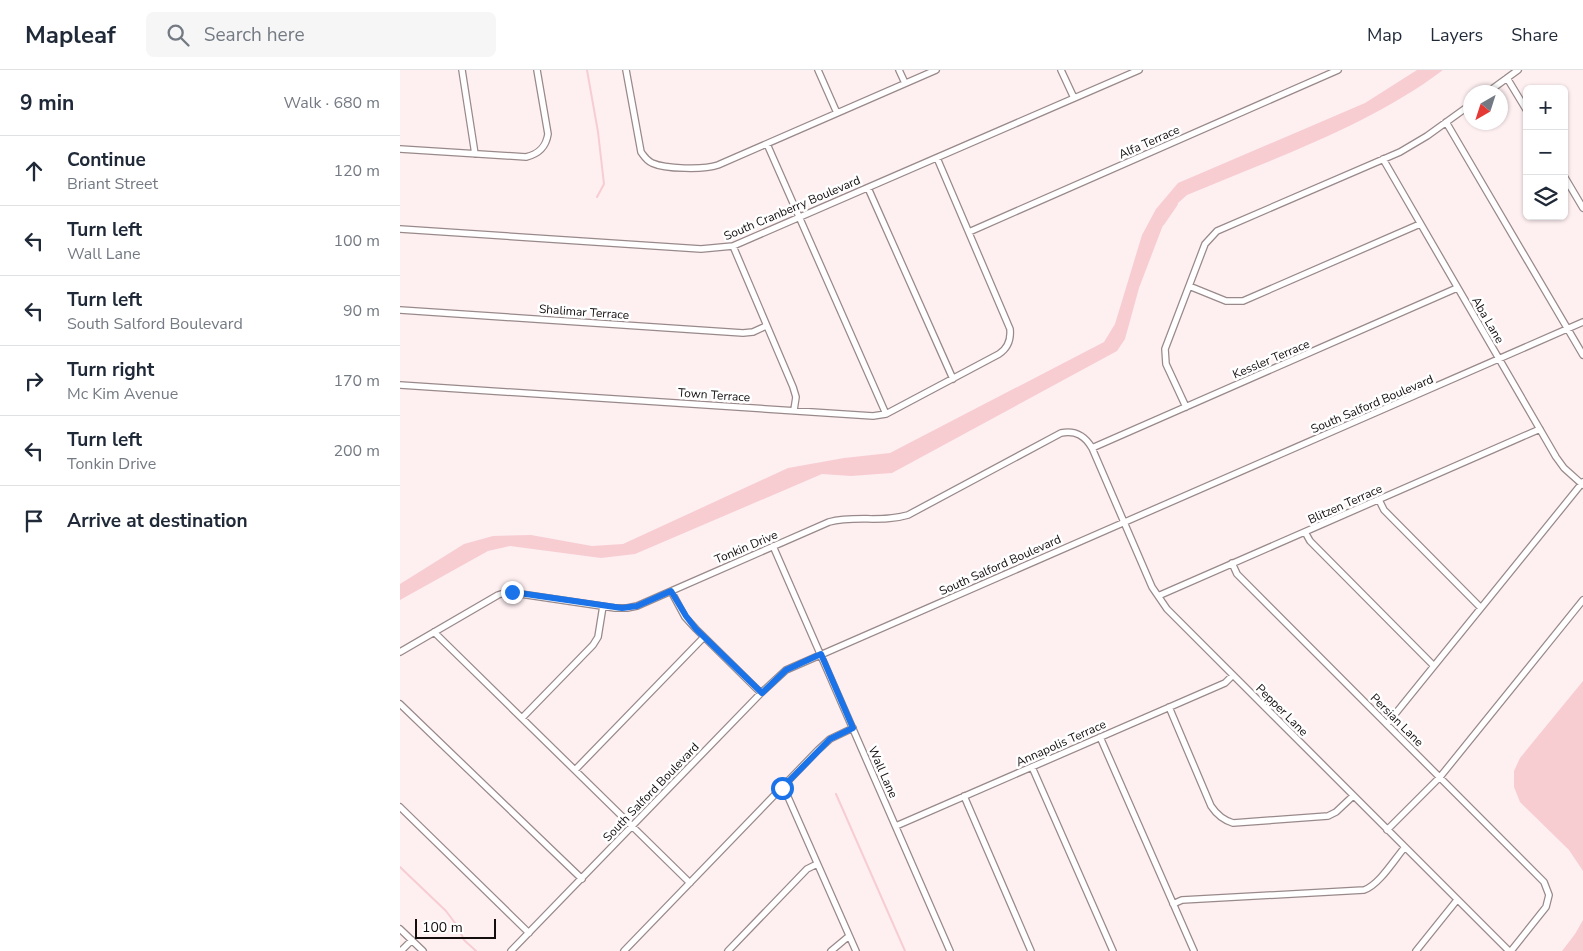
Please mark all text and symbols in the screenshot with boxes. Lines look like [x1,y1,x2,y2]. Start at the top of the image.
search box [146,12,496,57]
text: Mapleaf [25,19,116,51]
icon: search [164,21,192,49]
text: Search here [204,22,305,48]
text: Map [1367,23,1402,47]
text: Layers [1430,23,1483,47]
text: Share [1511,23,1558,47]
north arrow [1463,85,1508,130]
map controls [1523,85,1568,220]
button: + [1523,85,1568,130]
text: 9 min [20,89,74,117]
text: Walk · 680 m [284,92,380,114]
street label: Alfa Terrace [1116,121,1182,163]
button: − [1523,130,1568,175]
text: Continue [67,147,146,173]
icon: ahead [20,157,48,185]
text: 120 m [333,160,380,182]
street label: South Cranberry Boulevard [721,172,863,244]
text: Briant Street [67,173,158,195]
button: layers [1523,175,1568,220]
text: Turn left [67,217,142,243]
icon: left [20,227,48,255]
text: 100 m [333,230,380,252]
text: Wall Lane [67,243,141,265]
text: Turn left [67,287,142,313]
street label: Aba Lane [1468,294,1508,346]
icon: left [20,297,48,325]
text: 90 m [343,300,380,322]
street label: Shalimar Terrace [538,301,630,323]
text: South Salford Boulevard [67,313,243,335]
street label: Kessler Terrace [1230,336,1312,382]
text: Turn right [67,357,154,383]
icon: right [20,367,48,395]
text: 170 m [333,370,380,392]
street label: South Salford Boulevard [1308,371,1436,437]
text: Mc Kim Avenue [67,383,178,405]
street label: Town Terrace [677,384,751,406]
text: Turn left [67,427,142,453]
icon: left [20,437,48,465]
text: 200 m [333,440,380,462]
text: Tonkin Drive [67,453,156,475]
street label: Blitzen Terrace [1305,480,1385,528]
icon: arrive [20,507,48,535]
text: Arrive at destination [67,508,248,534]
street label: Tonkin Drive [712,527,780,567]
street label: South Salford Boulevard [937,531,1063,599]
route end [501,581,524,604]
street label: Pepper Lane [1252,680,1312,740]
street label: Persian Lane [1367,690,1427,750]
street label: Annapolis Terrace [1013,716,1109,770]
street label: South Salford Boulevard [599,739,703,845]
street label: Wall Lane [864,744,902,800]
route start [771,777,794,800]
scale bar [415,916,496,939]
text: 100 m [422,918,463,937]

